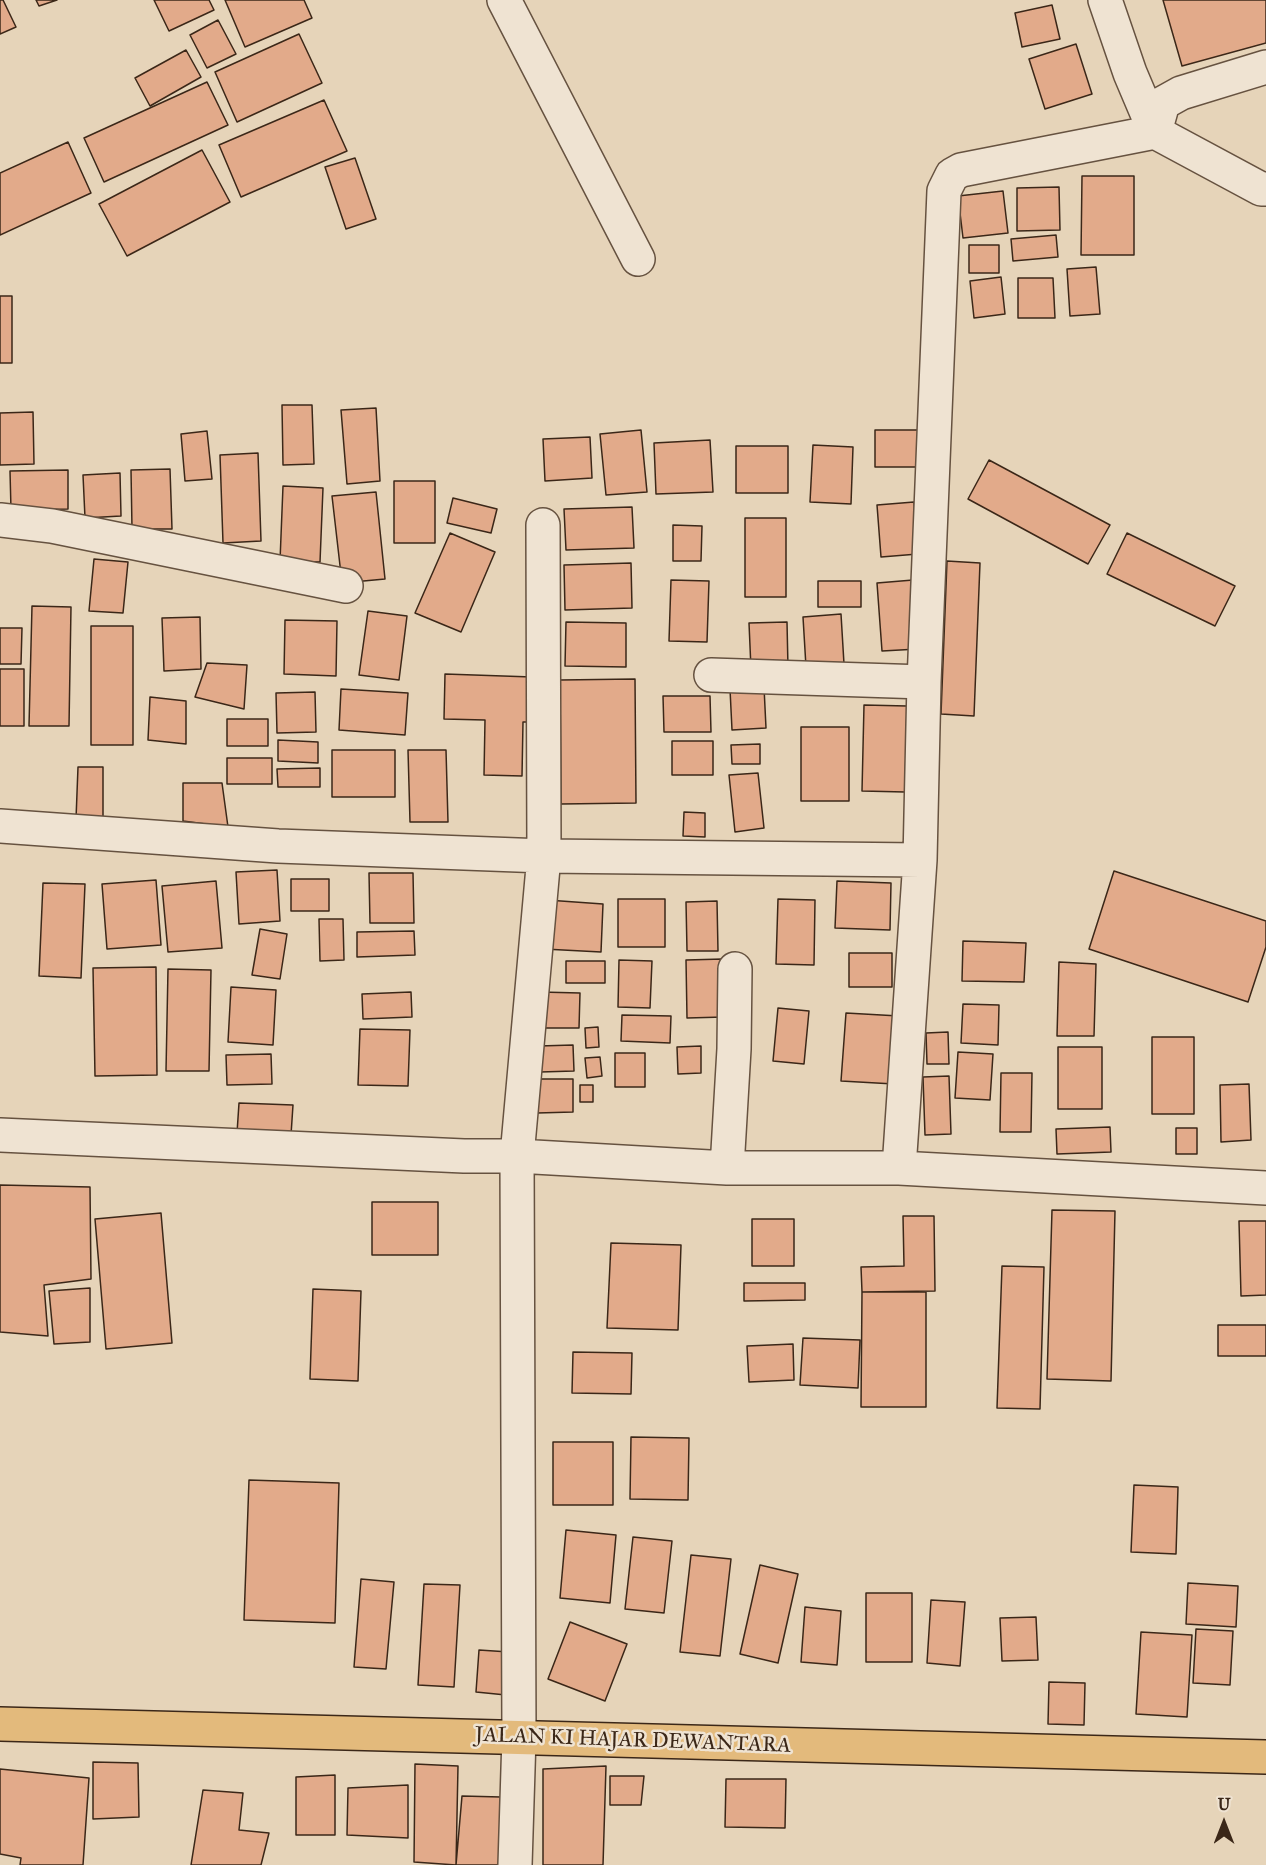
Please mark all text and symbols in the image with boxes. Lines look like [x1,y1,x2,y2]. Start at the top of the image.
street label: JALAN KI HAJAR DEWANTARA [475,1723,791,1759]
north arrow [1194,1793,1254,1853]
text: U [1218,1795,1230,1814]

